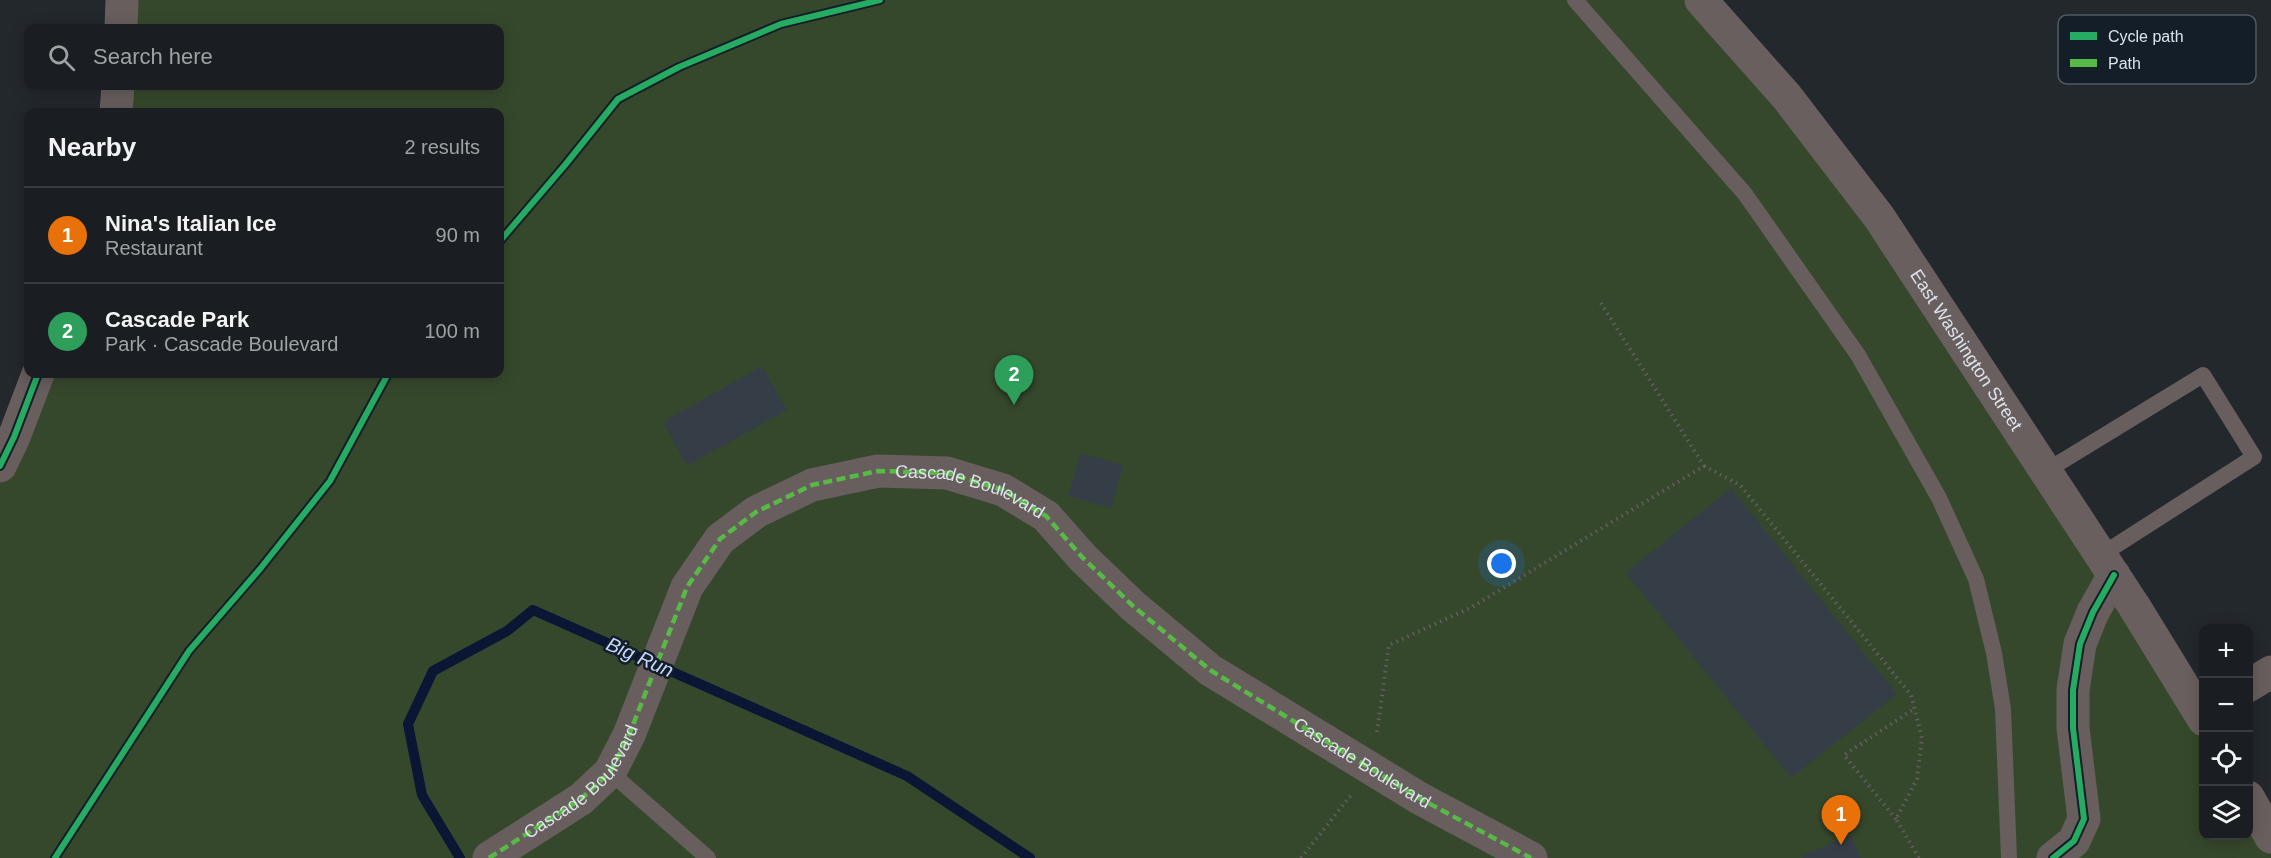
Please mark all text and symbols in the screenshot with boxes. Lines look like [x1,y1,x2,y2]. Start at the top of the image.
legend [2058,15,2256,84]
search box [24,24,504,90]
text: Cycle path [2108,28,2184,45]
icon: search [45,41,78,74]
text: Search here [93,44,213,69]
text: Path [2108,55,2141,72]
text: Nearby [48,132,136,162]
text: 2 results [404,136,480,158]
text: Nina's Italian Ice [105,211,277,236]
text: 1 [62,224,73,246]
text: 90 m [436,224,480,246]
text: Restaurant [105,237,203,259]
street label: East Washington Street [1906,266,2026,434]
text: Cascade Park [105,307,249,332]
text: 2 [62,320,73,342]
text: 100 m [424,320,480,342]
text: Park · Cascade Boulevard [105,333,338,355]
pin: 2 [994,356,1034,405]
street label: Cascade Boulevard [895,461,1048,523]
your location [1487,549,1516,578]
map controls [2199,624,2253,840]
button: + [2199,624,2253,678]
water label: Big Run [603,632,677,682]
button: − [2199,678,2253,732]
street label: Cascade Boulevard [1290,714,1434,812]
street label: Cascade Boulevard [520,722,642,843]
button: locate [2199,732,2253,786]
button: layers [2199,786,2253,840]
pin: 1 [1822,796,1860,845]

